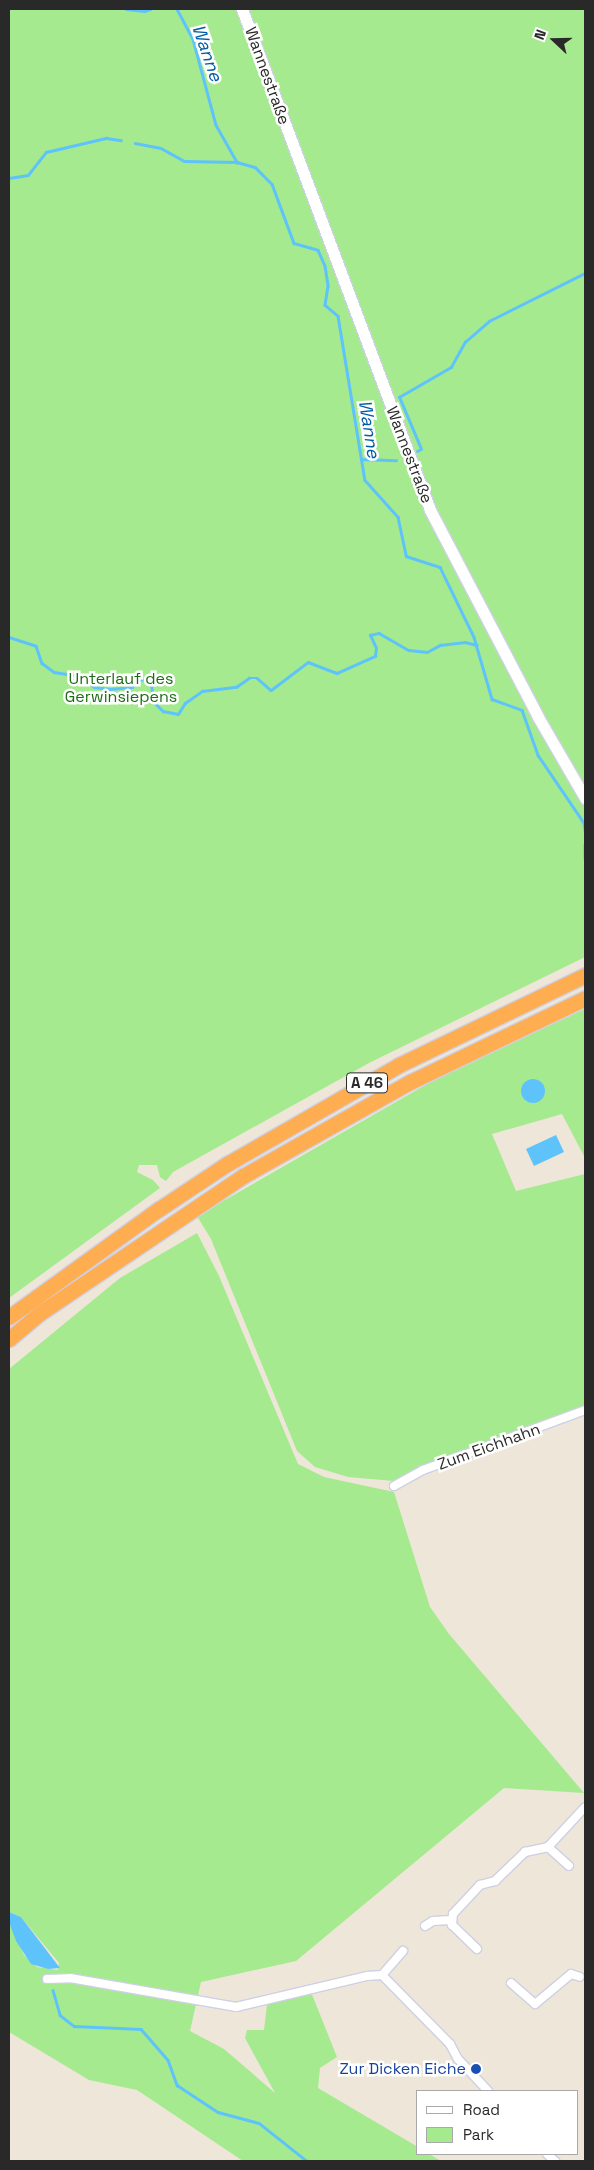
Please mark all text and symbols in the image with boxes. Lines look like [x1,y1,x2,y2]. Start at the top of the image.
north arrow [529,15,579,65]
water label: Wanne [187,22,227,84]
street label: Wannestraße [240,25,294,127]
text: N [530,27,550,42]
water label: Wanne [354,398,384,460]
street label: Wannestraße [382,404,436,506]
park label: Unterlauf des Gerwinsiepens [65,669,177,707]
road number: A 46 [346,1070,388,1096]
street label: Zum Eichhahn [435,1420,543,1474]
place label: Zur Dicken Eiche [339,2059,466,2079]
marker: Zur Dicken Eiche [470,2063,482,2075]
legend [416,2090,579,2155]
text: Road [463,2100,500,2119]
text: Park [463,2125,494,2144]

